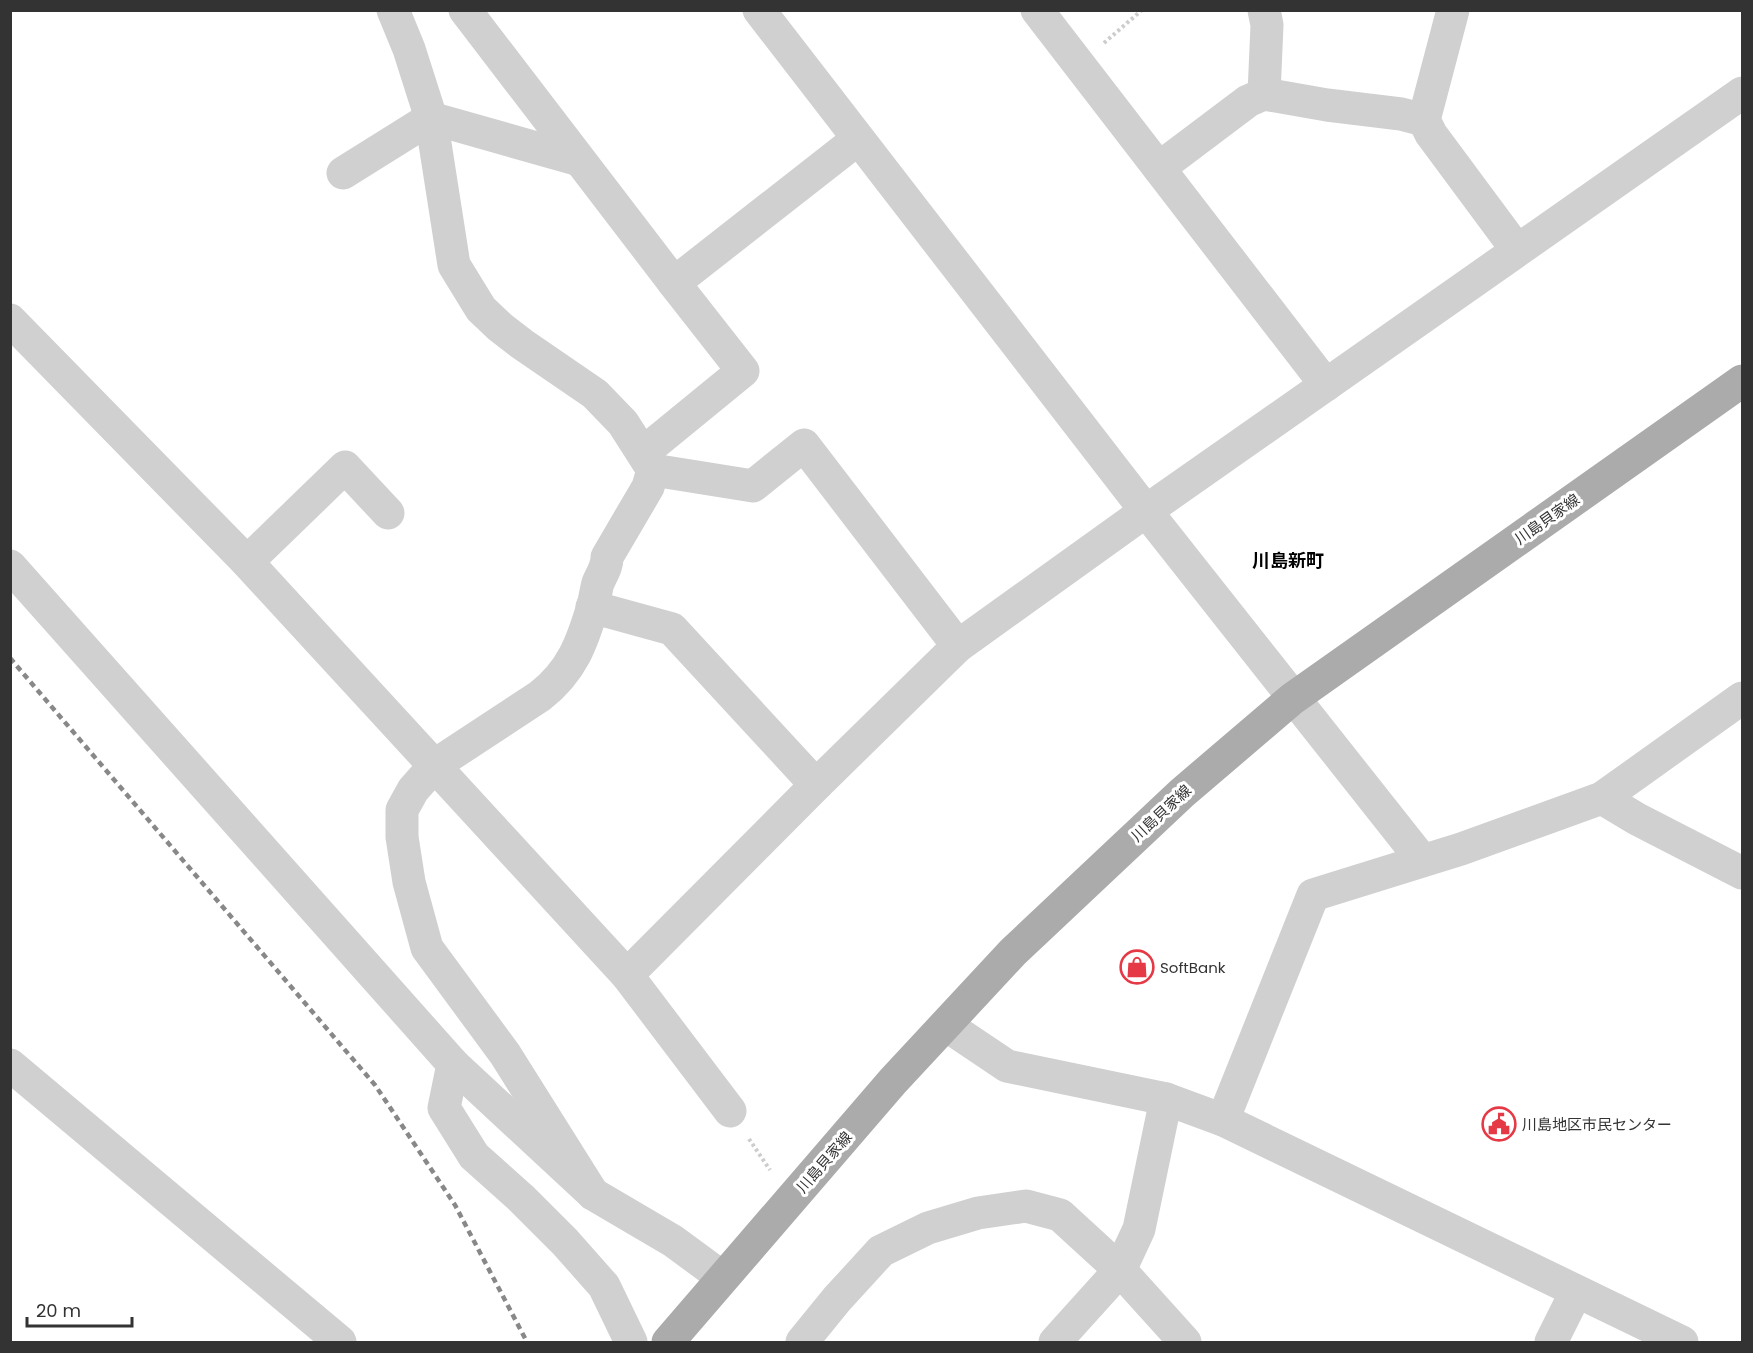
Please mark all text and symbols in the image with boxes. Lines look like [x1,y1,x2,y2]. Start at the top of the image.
street label: 川島貝家線 [1510,489,1584,549]
district label: 川島新町 [1252,548,1324,573]
street label: 川島貝家線 [1126,780,1196,846]
shop icon: SoftBank [1119,949,1155,985]
place label: SoftBank [1160,957,1226,978]
public building icon: 川島地区市民センター [1481,1106,1517,1142]
place label: 川島地区市民センター [1522,1114,1672,1135]
street label: 川島貝家線 [791,1127,857,1197]
scale bar [27,1290,132,1328]
text: 20 m [36,1298,81,1323]

